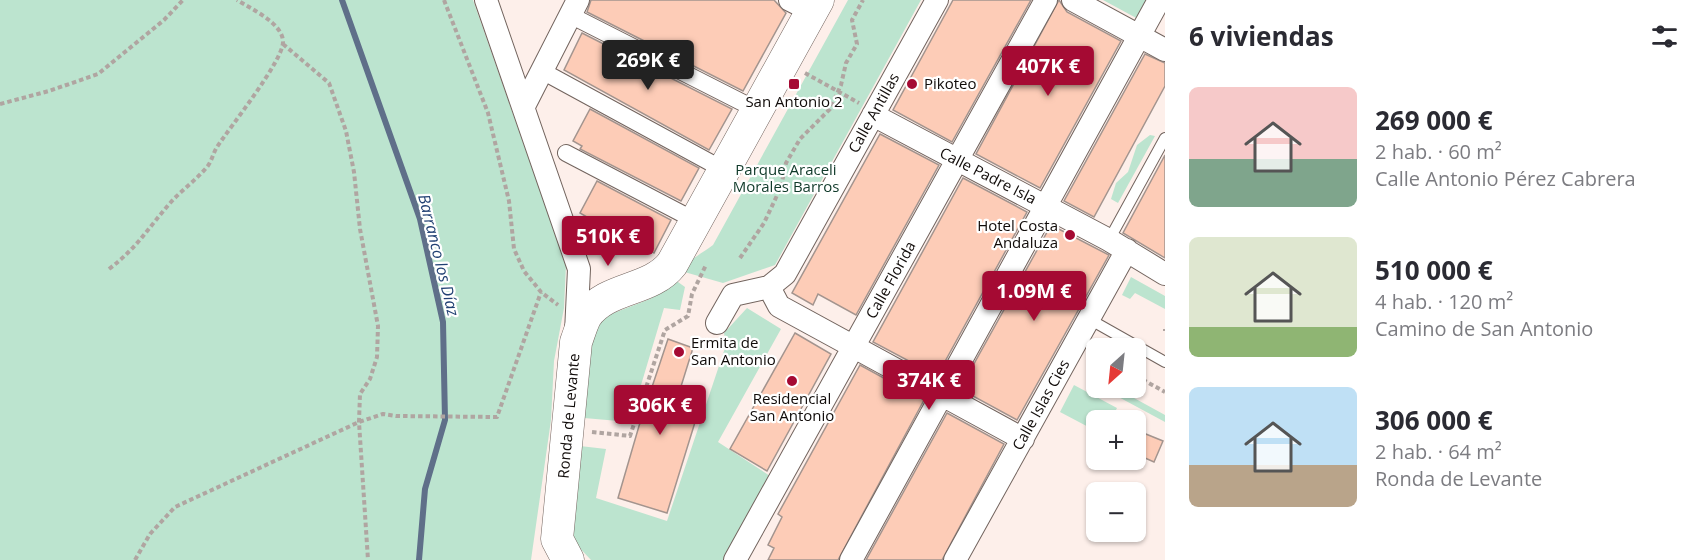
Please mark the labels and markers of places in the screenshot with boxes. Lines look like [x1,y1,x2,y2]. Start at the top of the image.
pin: 269K € [599,40,697,91]
pin: 407K € [999,46,1097,97]
place label: Pikoteo [924,73,977,93]
marker: San Antonio 2 [787,77,801,91]
marker: Pikoteo [905,77,919,91]
place label: San Antonio 2 [745,91,843,111]
place label: Hotel Costa Andaluza [977,215,1058,252]
pin: 510K € [559,216,657,267]
marker: Hotel Costa Andaluza [1063,228,1077,242]
pin: 1.09M € [979,271,1089,322]
place label: Ermita de San Antonio [691,332,776,369]
marker: Ermita de San Antonio [672,345,686,359]
pin: 374K € [880,360,978,411]
marker: Residencial San Antonio [785,374,799,388]
pin: 306K € [611,385,709,436]
place label: Residencial San Antonio [750,388,834,425]

